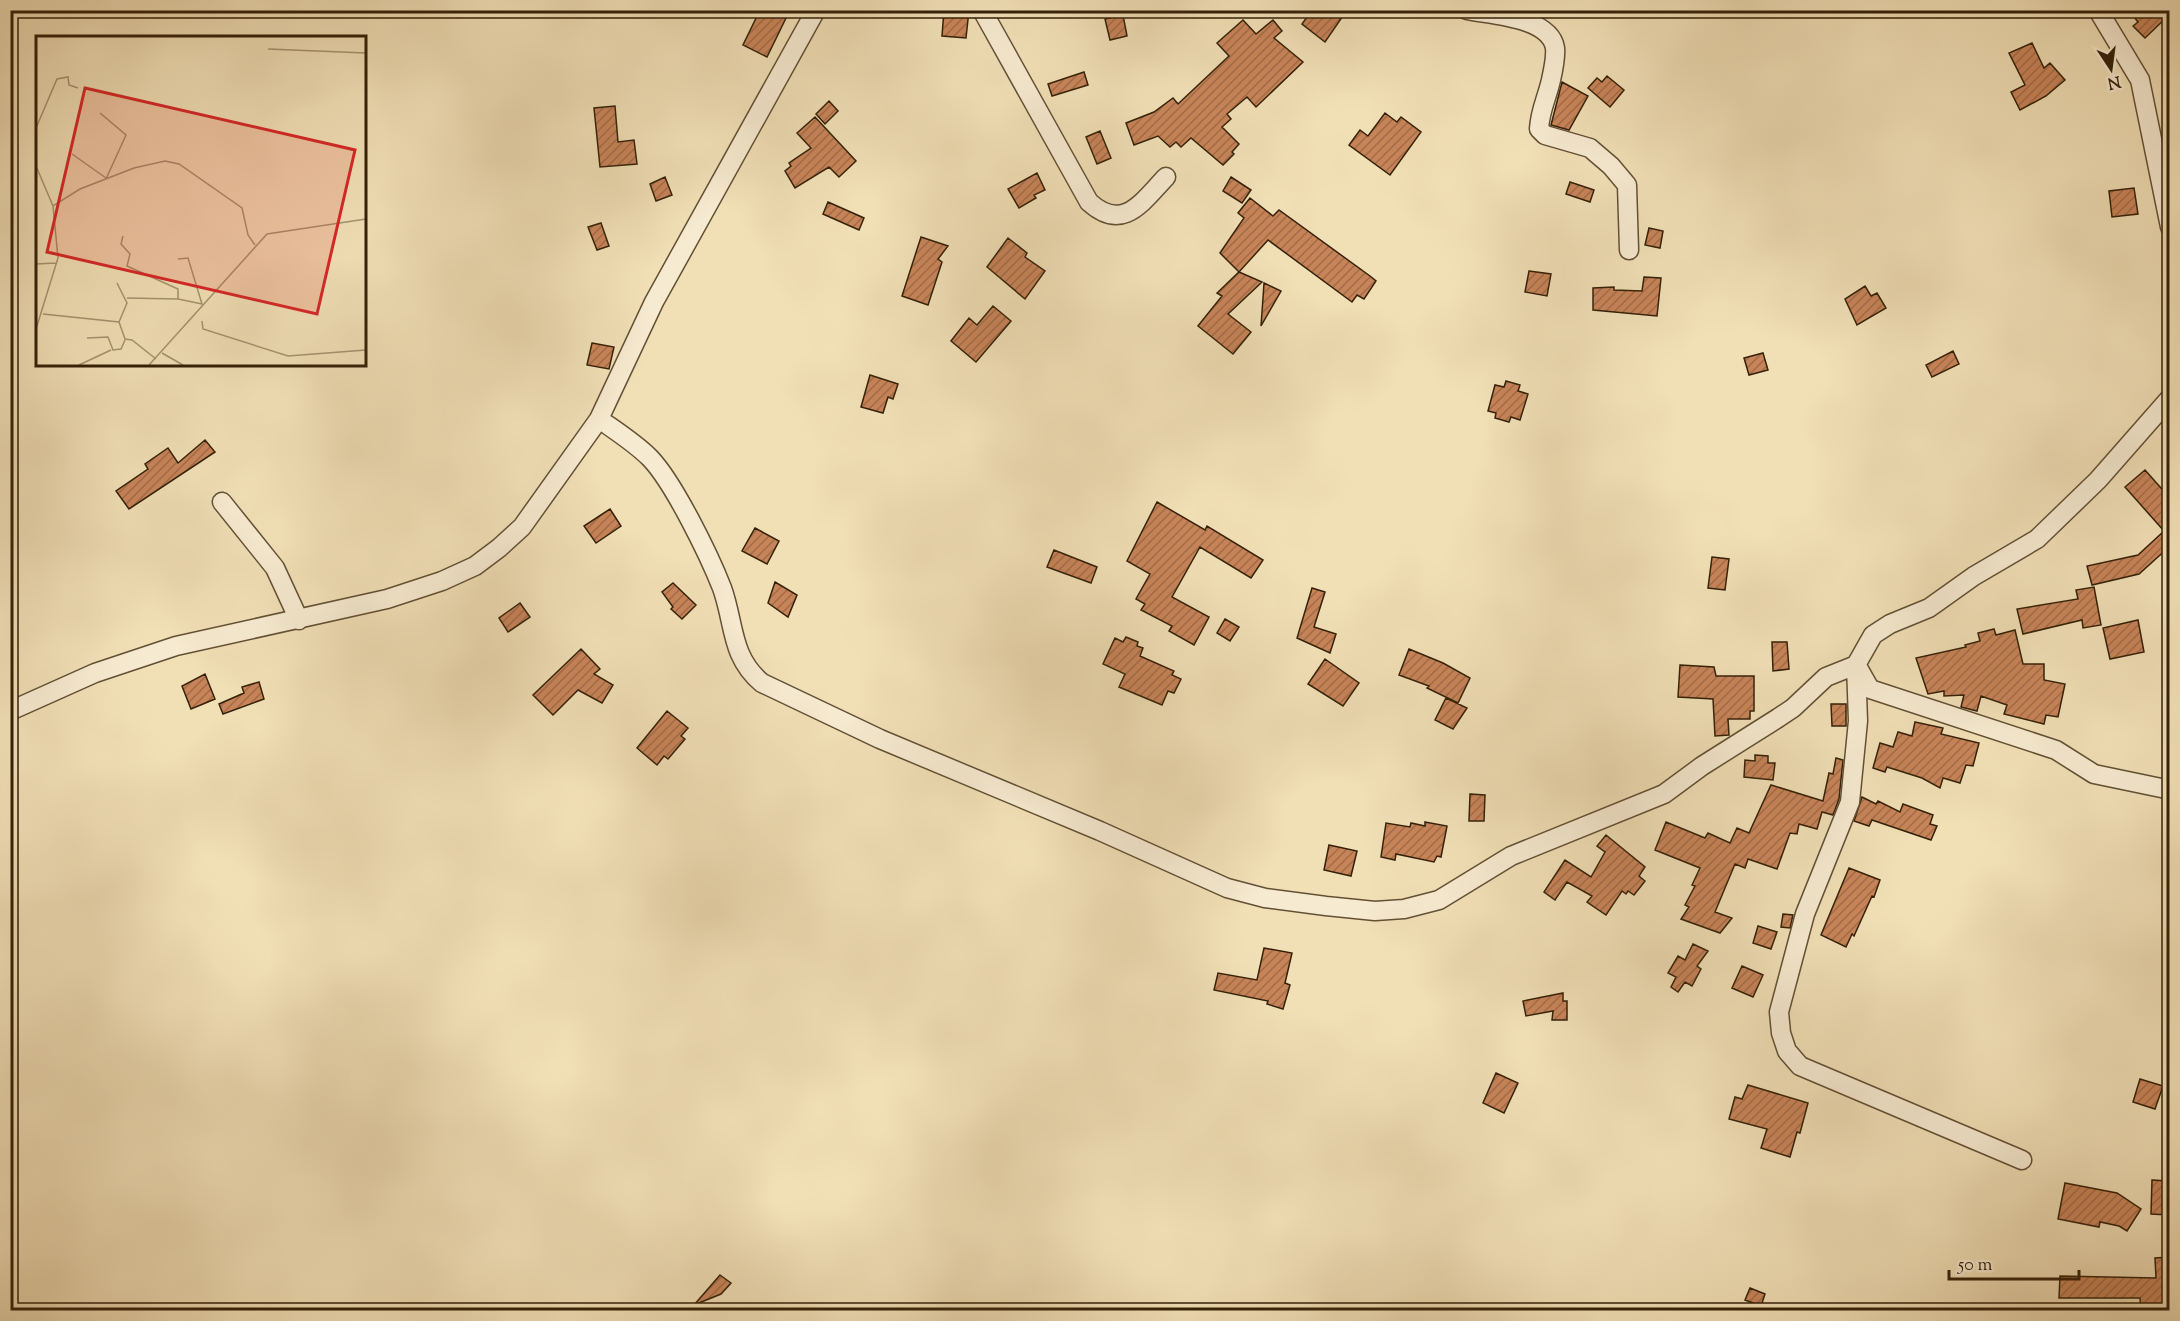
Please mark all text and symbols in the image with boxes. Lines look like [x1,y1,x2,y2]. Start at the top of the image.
inset map [36,36,366,366]
north arrow [2081,39,2141,99]
text: N [2105,69,2123,94]
scale bar [1949,1243,2080,1281]
text: 50 m [1957,1253,1993,1279]

